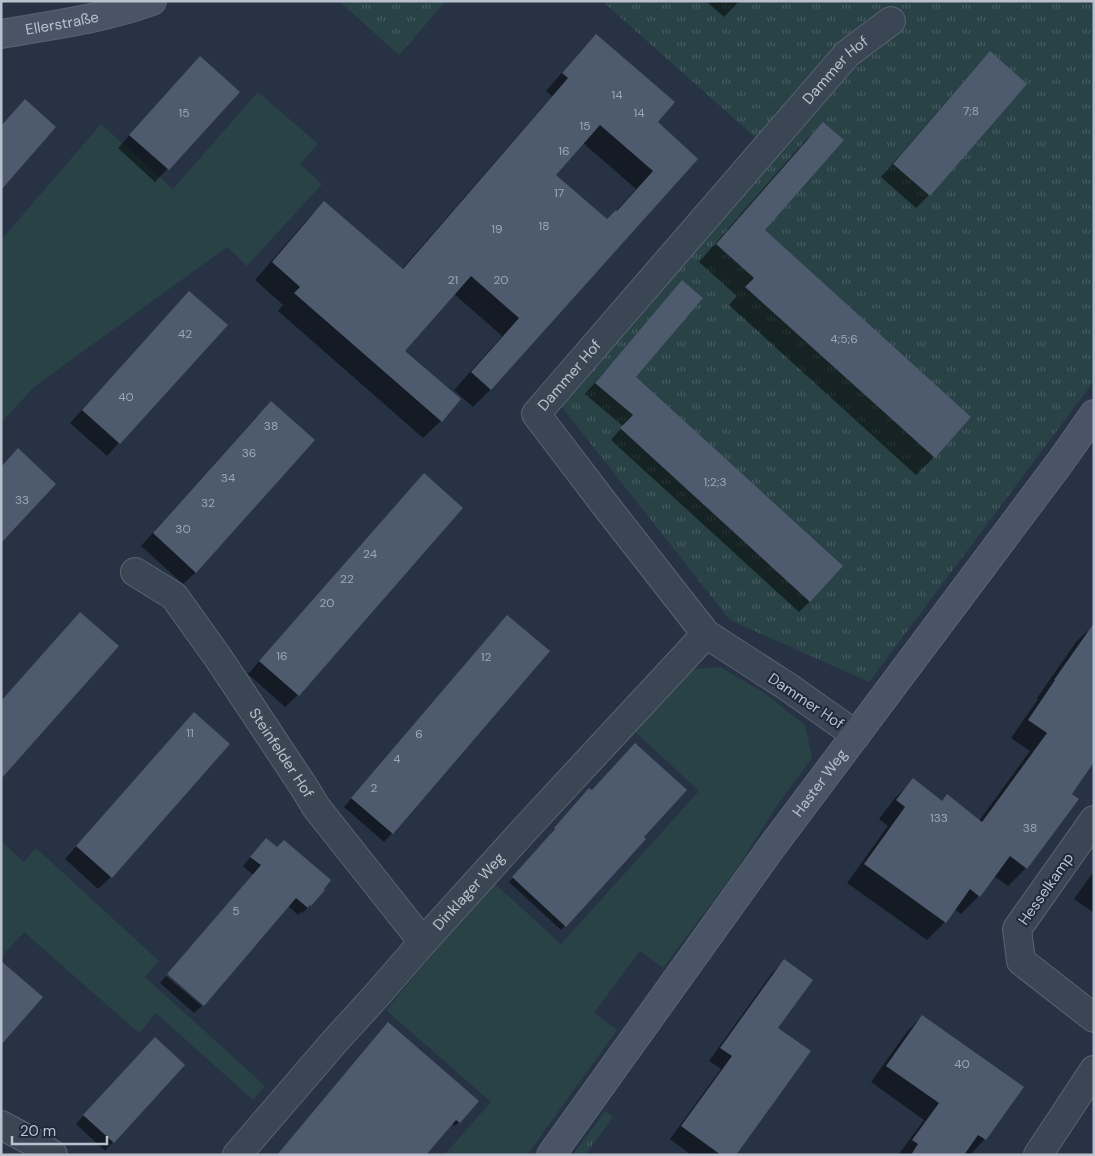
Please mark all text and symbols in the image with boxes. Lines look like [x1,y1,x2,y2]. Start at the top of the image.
street label: Ellerstraße [24,7,101,40]
street label: Dammer Hof [798,32,872,109]
house number: 14 [611,87,623,103]
house number: 7;8 [963,103,979,119]
house number: 15 [178,105,190,121]
house number: 14 [633,105,645,121]
house number: 15 [579,118,591,134]
house number: 16 [558,143,570,159]
house number: 17 [554,185,564,201]
house number: 18 [538,218,550,234]
house number: 19 [491,221,503,237]
house number: 21 [448,272,458,288]
house number: 20 [493,272,509,288]
house number: 42 [178,326,192,342]
house number: 4;5;6 [830,331,858,347]
street label: Dammer Hof [533,336,606,415]
house number: 40 [118,389,134,405]
house number: 38 [264,418,278,434]
house number: 36 [242,445,256,461]
house number: 34 [221,470,235,486]
house number: 1;2;3 [703,474,727,490]
house number: 33 [15,492,29,508]
house number: 32 [201,495,215,511]
house number: 30 [175,521,191,537]
house number: 24 [363,546,377,562]
house number: 22 [340,571,354,587]
house number: 20 [319,595,335,611]
house number: 16 [276,648,288,664]
house number: 12 [481,649,491,665]
street label: Dammer Hof [764,668,848,734]
street label: Steinfelder Hof [244,704,318,802]
house number: 11 [186,725,194,741]
house number: 6 [415,726,423,742]
street label: Haster Weg [788,745,852,821]
house number: 4 [393,751,401,767]
house number: 2 [371,780,378,796]
house number: 133 [930,810,948,826]
house number: 38 [1023,820,1037,836]
street label: Dinklager Weg [428,848,509,935]
street label: Hesselkamp [1014,849,1078,929]
house number: 5 [232,903,240,919]
house number: 40 [954,1056,970,1072]
scale bar [12,1114,108,1146]
text: 20 m [20,1121,56,1141]

